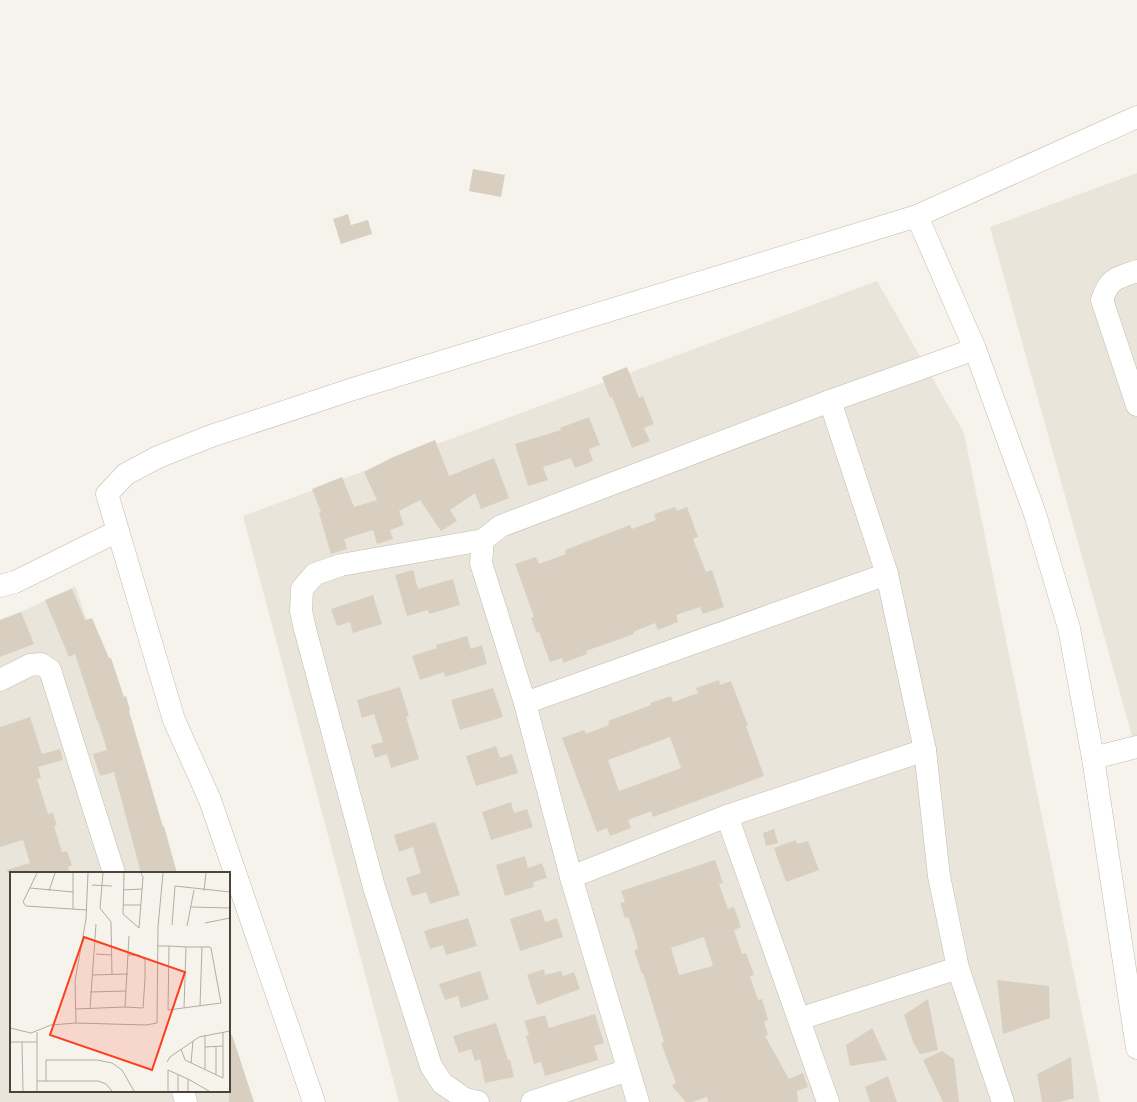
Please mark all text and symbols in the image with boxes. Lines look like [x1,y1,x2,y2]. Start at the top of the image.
inset map [10,872,230,1092]

